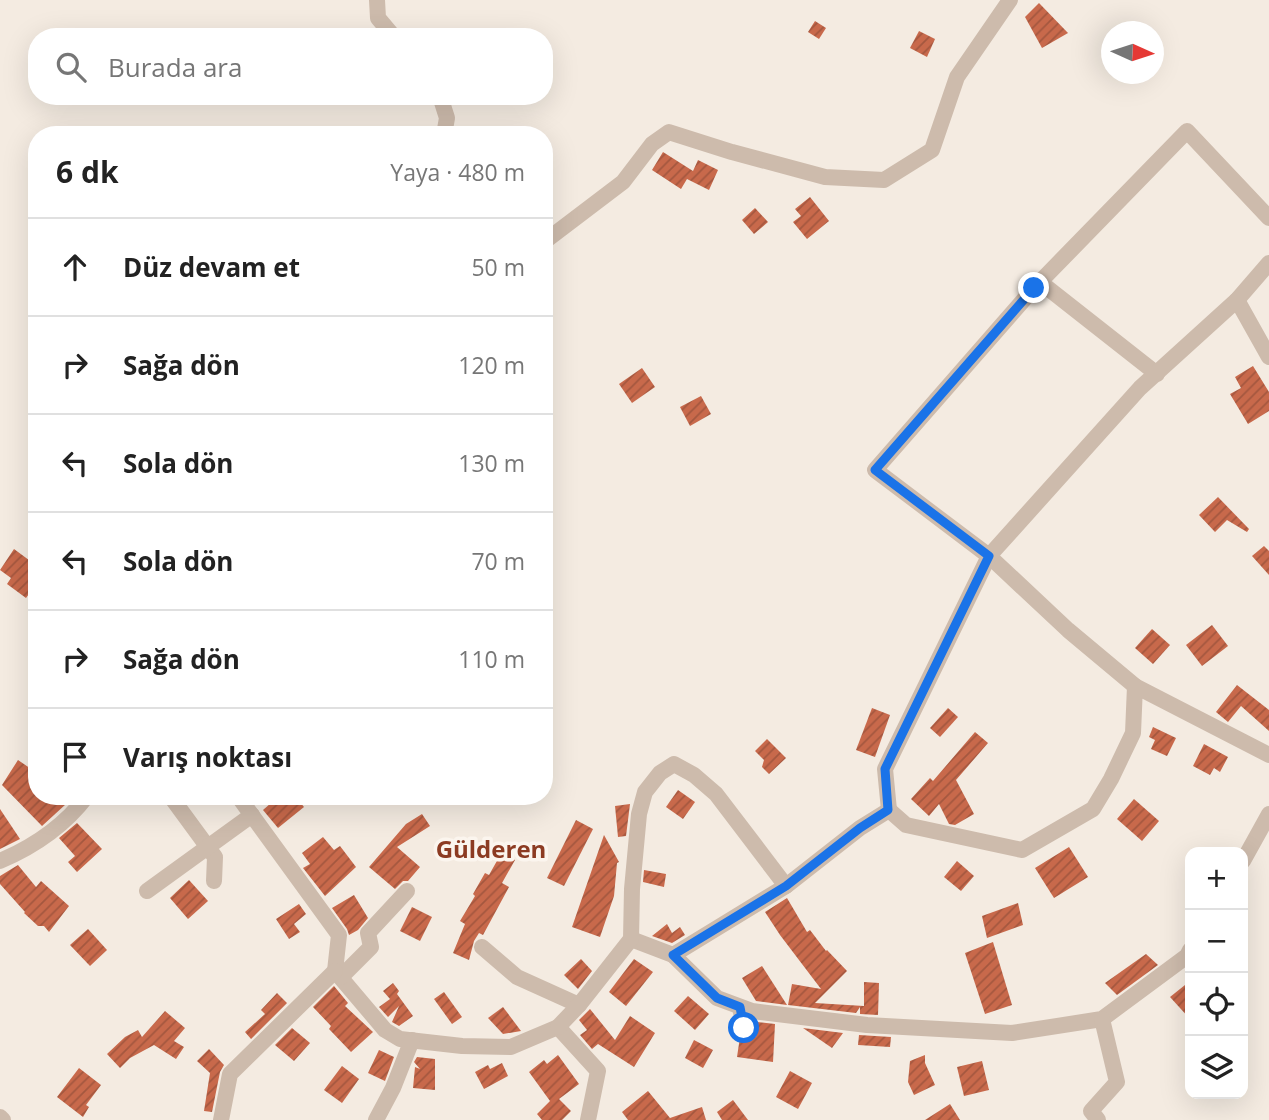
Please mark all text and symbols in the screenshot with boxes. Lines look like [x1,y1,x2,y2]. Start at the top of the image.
north arrow [1101,21,1164,84]
search box [28,28,553,105]
icon: search [52,48,90,86]
text: Burada ara [108,49,242,85]
text: 6 dk [56,151,119,192]
text: Yaya · 480 m [390,156,525,188]
icon: ahead [56,248,94,286]
text: Düz devam et [123,249,300,285]
text: 50 m [471,251,525,283]
route end [1018,272,1049,303]
icon: right [56,346,94,384]
text: Sağa dön [123,347,240,383]
text: 120 m [458,349,525,381]
icon: left [56,444,94,482]
text: Sola dön [123,445,233,481]
text: 130 m [458,447,525,479]
icon: left [56,542,94,580]
text: Sola dön [123,543,233,579]
text: 70 m [471,545,525,577]
icon: right [56,640,94,678]
text: Sağa dön [123,641,240,677]
text: 110 m [458,643,525,675]
icon: arrive [56,738,94,776]
text: Varış noktası [123,739,292,775]
district label: Gülderen [436,832,546,865]
map controls [1185,847,1248,1099]
button: + [1185,847,1248,910]
button: − [1185,910,1248,973]
button: locate [1185,973,1248,1036]
route start [728,1012,759,1043]
button: layers [1185,1036,1248,1099]

